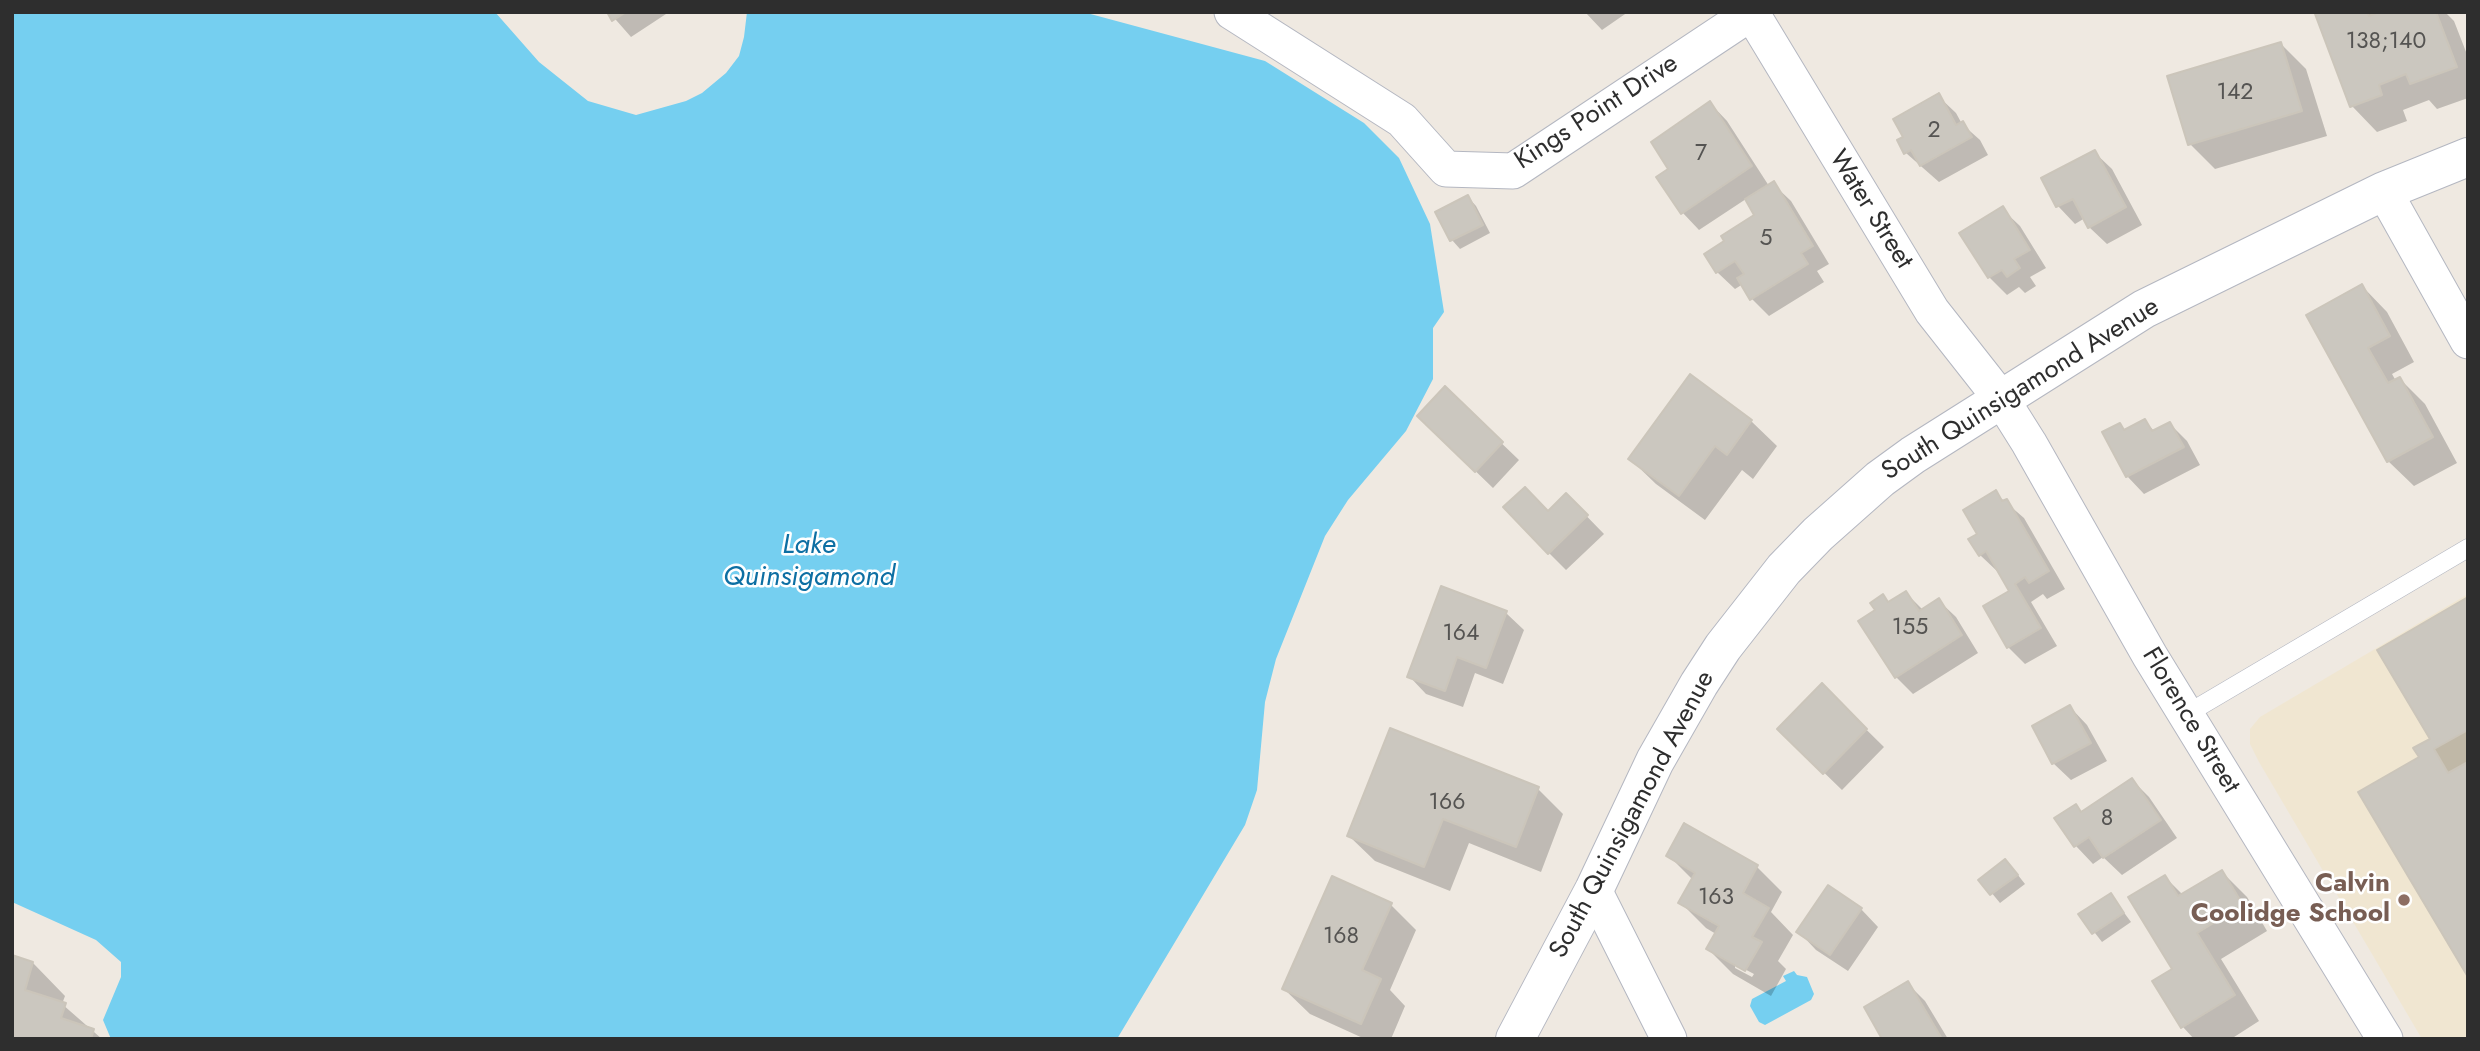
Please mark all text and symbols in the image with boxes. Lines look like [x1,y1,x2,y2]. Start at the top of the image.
house number: 138;140 [2346,28,2426,56]
street label: Kings Point Drive [1510,49,1684,177]
house number: 142 [2217,79,2253,107]
house number: 2 [1927,117,1941,145]
house number: 7 [1695,140,1707,168]
street label: Water Street [1821,145,1919,275]
house number: 5 [1760,225,1772,253]
street label: South Quinsigamond Avenue [1877,292,2165,488]
water label: Lake Quinsigamond [723,529,895,595]
house number: 155 [1892,614,1928,642]
house number: 164 [1442,620,1480,648]
street label: Florence Street [2134,643,2246,799]
street label: South Quinsigamond Avenue [1544,666,1722,964]
house number: 166 [1429,789,1465,817]
house number: 8 [2101,805,2113,833]
place label: Calvin Coolidge School [2191,869,2390,931]
house number: 163 [1698,884,1734,912]
marker: Calvin Coolidge School [2396,892,2412,908]
house number: 168 [1323,923,1359,951]

